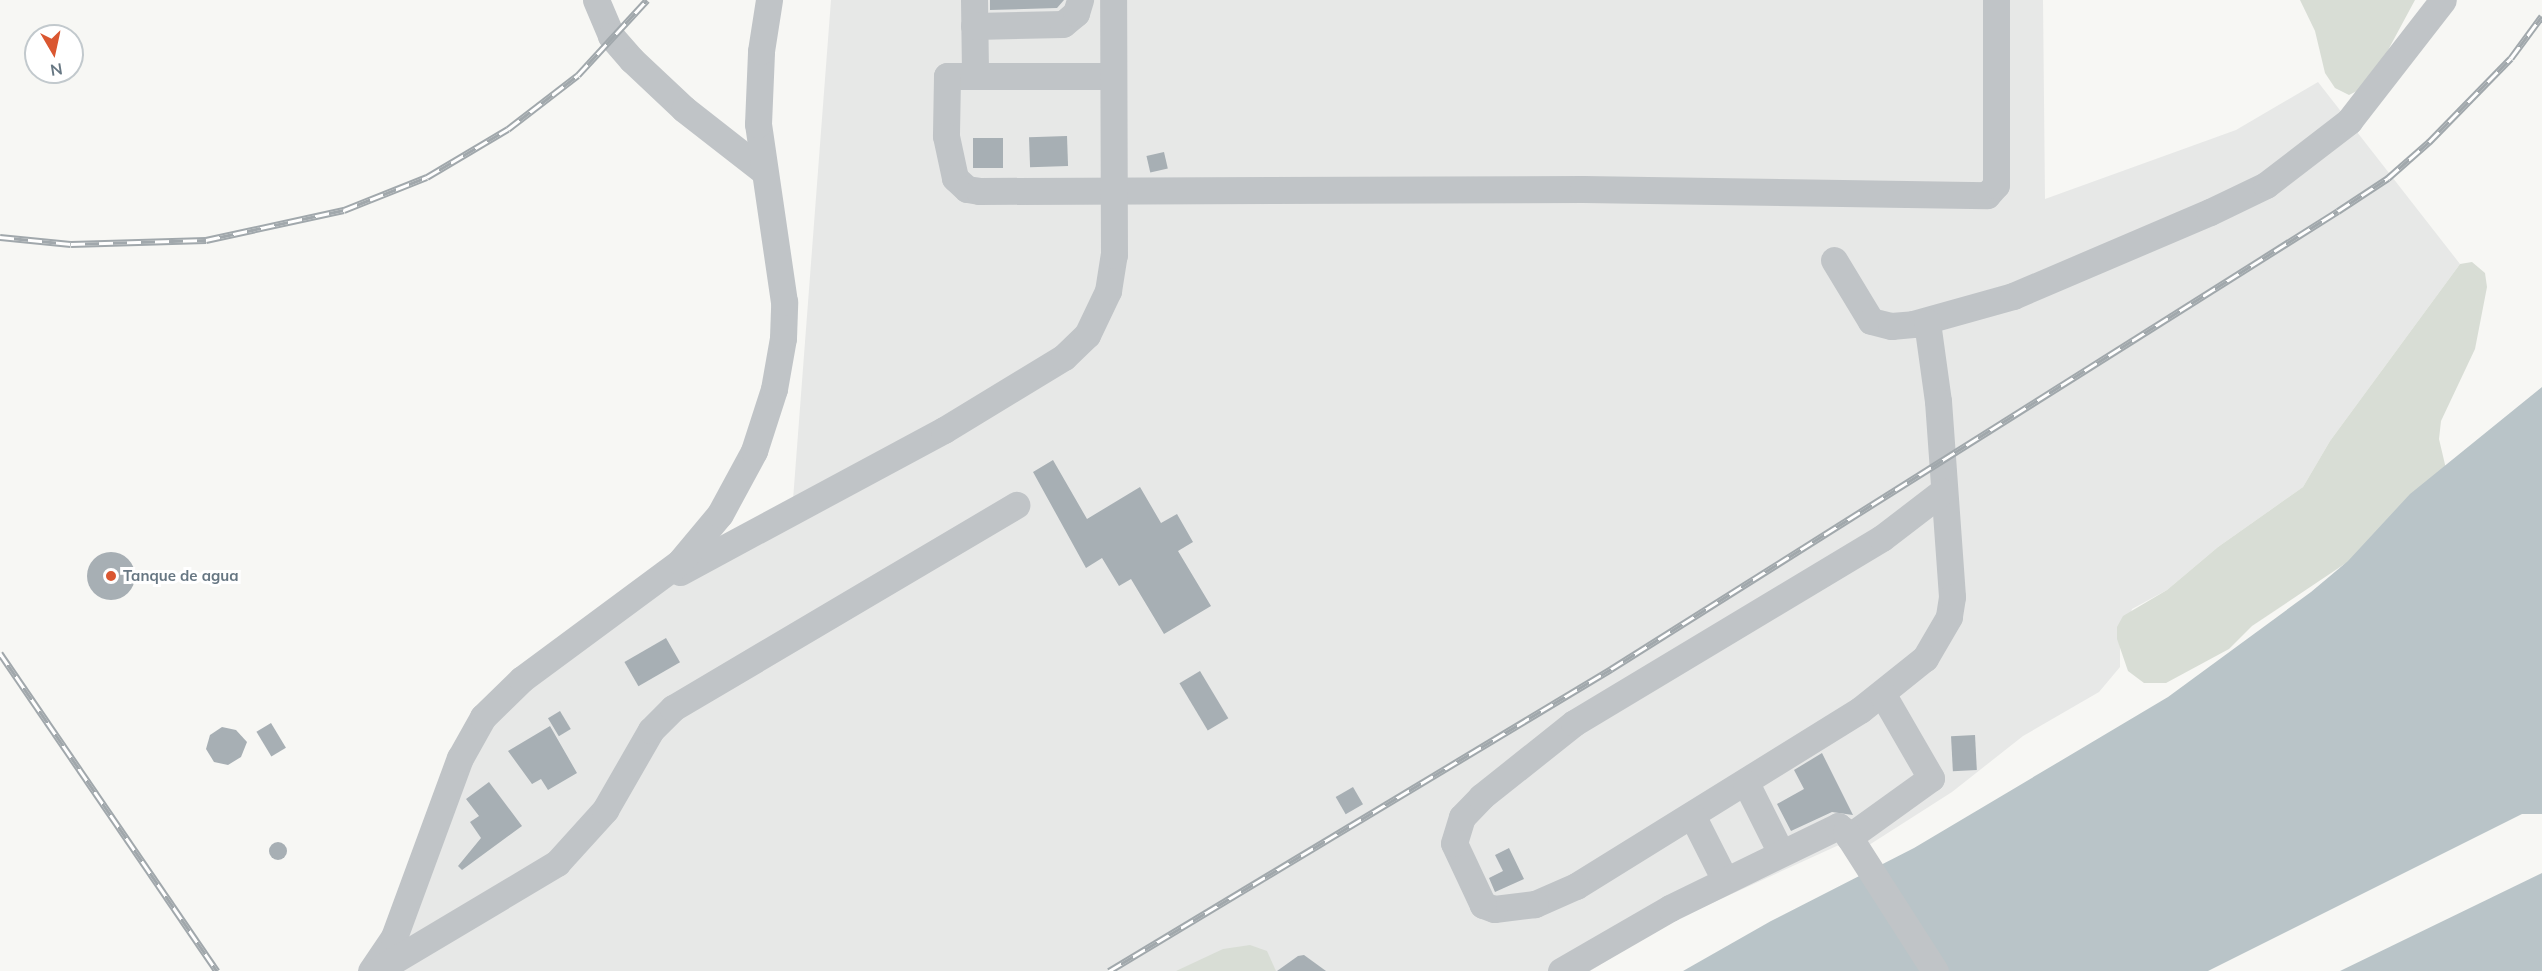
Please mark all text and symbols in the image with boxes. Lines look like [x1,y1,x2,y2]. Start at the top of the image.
north arrow [24,24,84,84]
text: N [49,59,64,81]
place label: Tanque de agua [123,567,239,585]
marker: Tanque de agua [104,569,118,583]

